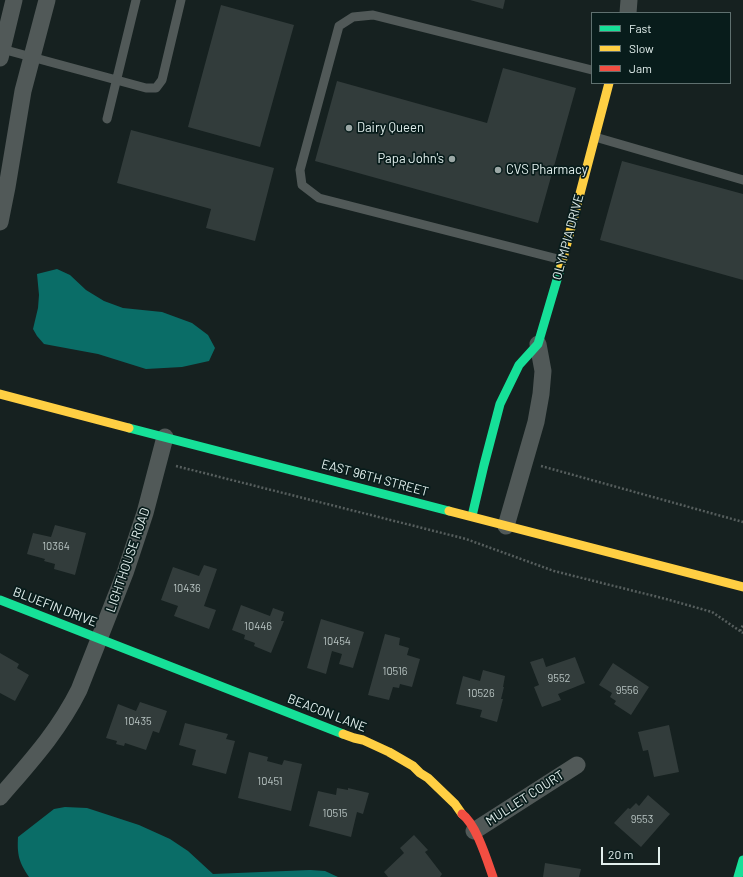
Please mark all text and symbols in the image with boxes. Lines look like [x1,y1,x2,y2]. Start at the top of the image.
legend [591,12,731,84]
text: Fast [629,21,652,35]
text: Slow [629,41,654,55]
text: Jam [629,61,652,75]
place label: Dairy Queen [357,120,424,136]
marker: Dairy Queen [344,123,354,133]
place label: Papa John's [377,151,444,167]
marker: Papa John's [447,154,457,164]
place label: CVS Pharmacy [506,162,588,178]
marker: CVS Pharmacy [493,165,503,175]
street label: OLYMPIA DRIVE [549,192,587,282]
street label: EAST 96TH STREET [320,456,430,500]
street label: LIGHTHOUSE ROAD [103,506,153,614]
house number: 10364 [42,539,70,553]
house number: 10436 [173,581,201,595]
street label: BLUEFIN DRIVE [11,584,99,630]
house number: 10446 [244,619,272,633]
house number: 10454 [323,634,351,648]
house number: 10516 [383,664,407,678]
house number: 9552 [548,671,570,685]
house number: 9556 [616,683,638,697]
house number: 10526 [467,686,495,700]
street label: BEACON LANE [285,691,369,735]
house number: 10435 [124,714,152,728]
street label: MULLET COURT [483,767,567,829]
house number: 10451 [257,774,283,788]
house number: 10515 [323,806,347,820]
house number: 9553 [631,812,653,826]
scale bar [603,839,662,865]
text: 20 m [608,847,634,861]

